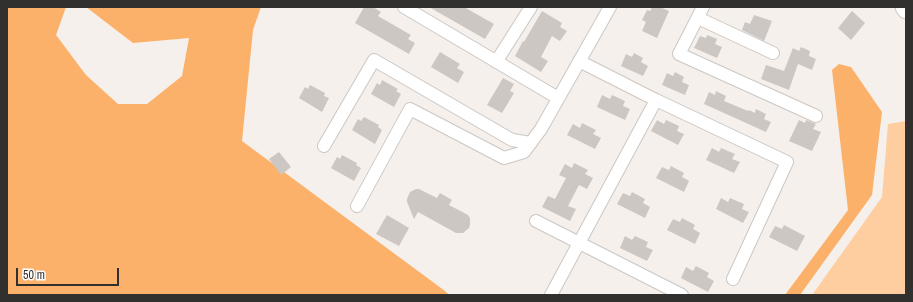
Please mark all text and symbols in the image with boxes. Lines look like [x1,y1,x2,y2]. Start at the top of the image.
scale bar [18,260,121,286]
text: 50 m [23,267,45,283]

